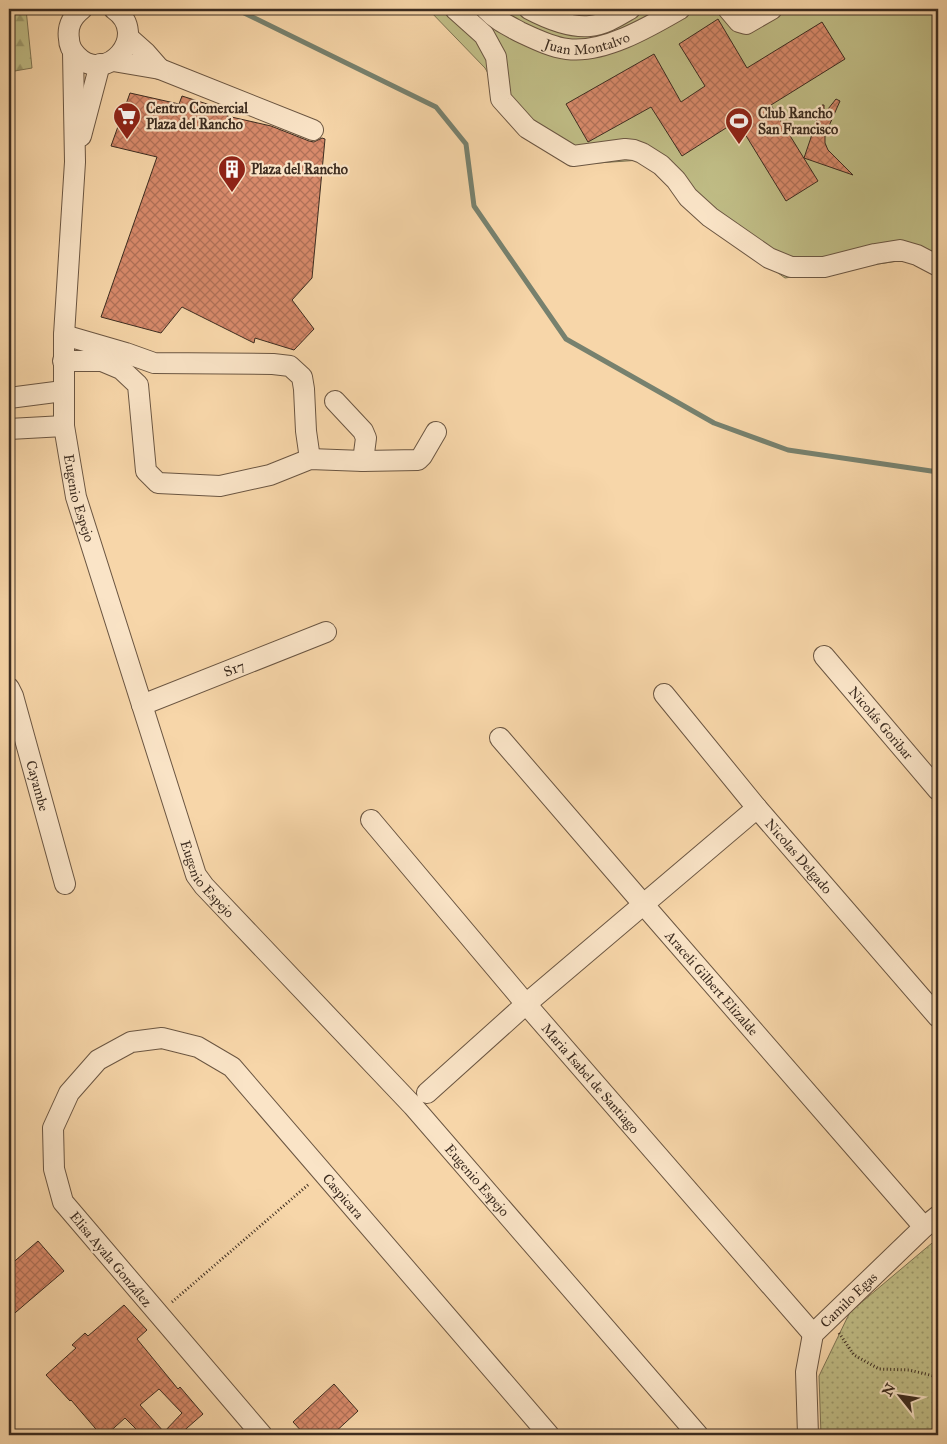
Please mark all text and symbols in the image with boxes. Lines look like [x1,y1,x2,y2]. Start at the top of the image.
street label: Juan Montalvo [540,29,632,59]
place label: Centro Comercial Plaza del Rancho [146,100,249,133]
supermarket icon: Centro Comercial Plaza del Rancho [112,101,142,140]
place label: Club Rancho San Francisco [758,105,838,138]
sports icon: Club Rancho San Francisco [724,106,754,145]
building icon: Plaza del Rancho [217,154,247,193]
place label: Plaza del Rancho [251,161,348,178]
street label: Eugenio Espejo [60,453,98,544]
street label: S17 [221,657,247,681]
street label: Nicolás Goribar [845,683,917,764]
street label: Cayambe [22,758,52,813]
street label: Nicolas Delgado [761,816,836,898]
street label: Eugenio Espejo [177,838,238,922]
street label: Araceli Gilbert Elizalde [661,927,762,1039]
street label: Maria Isabel de Santiago [538,1020,643,1137]
street label: Eugenio Espejo [441,1141,513,1220]
street label: Caspicara [319,1170,367,1223]
street label: Elisa Ayala González [66,1208,156,1311]
street label: Camilo Egas [817,1269,881,1331]
north arrow [874,1372,924,1422]
text: N [879,1380,900,1399]

